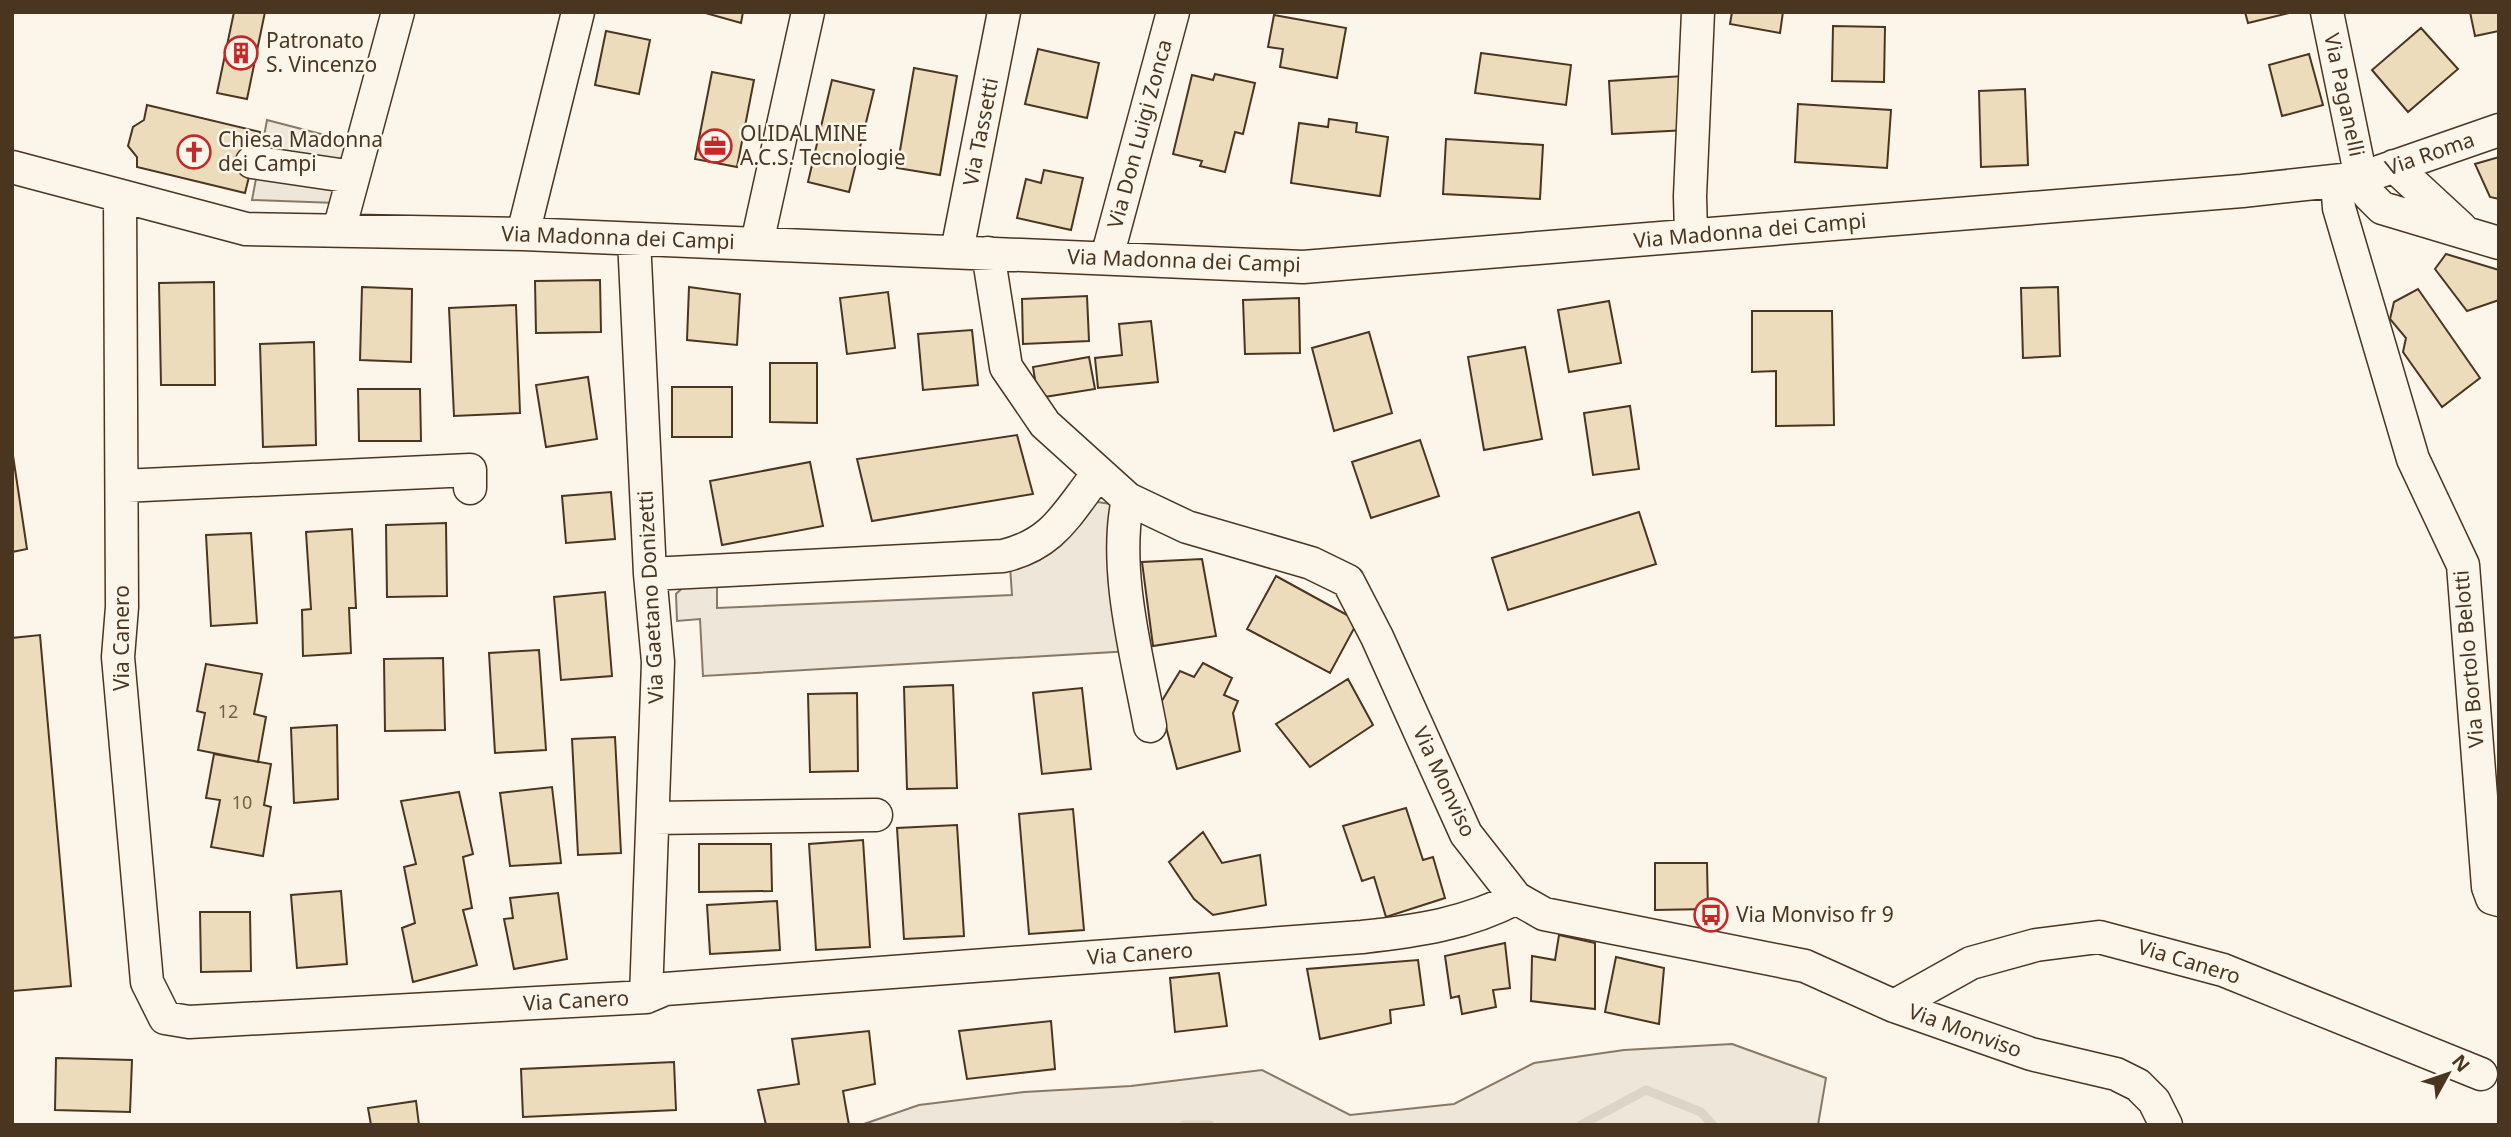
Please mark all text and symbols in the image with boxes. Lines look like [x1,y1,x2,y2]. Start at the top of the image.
place label: Patronato S. Vincenzo [266,26,377,78]
street label: Via Paganelli [2318,30,2372,159]
building icon: Patronato S. Vincenzo [222,34,260,72]
street label: Via Don Luigi Zonca [1100,36,1178,231]
street label: Via Tassetti [956,75,1004,188]
place label: OLIDALMINE A.C.S. Tecnologie [740,119,906,171]
place label: Chiesa Madonna dei Campi [218,125,383,177]
street label: Via Roma [2381,125,2478,181]
office icon: OLIDALMINE A.C.S. Tecnologie [696,127,734,165]
church icon: Chiesa Madonna dei Campi [175,133,213,171]
street label: Via Madonna dei Campi [1632,206,1867,254]
street label: Via Madonna dei Campi [501,219,735,255]
street label: Via Madonna dei Campi [1067,242,1301,278]
street label: Via Gaetano Donizetti [630,490,670,704]
street label: Via Bortolo Belotti [2446,569,2490,749]
street label: Via Canero [107,585,135,691]
house number: 12 [218,699,238,723]
street label: Via Monviso [1407,722,1483,841]
house number: 10 [232,790,252,814]
bus stop icon: Via Monviso fr 9 [1692,896,1730,934]
place label: Via Monviso fr 9 [1736,900,1894,928]
street label: Via Canero [2134,932,2244,990]
street label: Via Canero [1086,935,1194,971]
street label: Via Canero [522,983,630,1017]
street label: Via Monviso [1905,997,2026,1064]
north arrow [2413,1039,2483,1109]
text: N [2446,1049,2476,1077]

